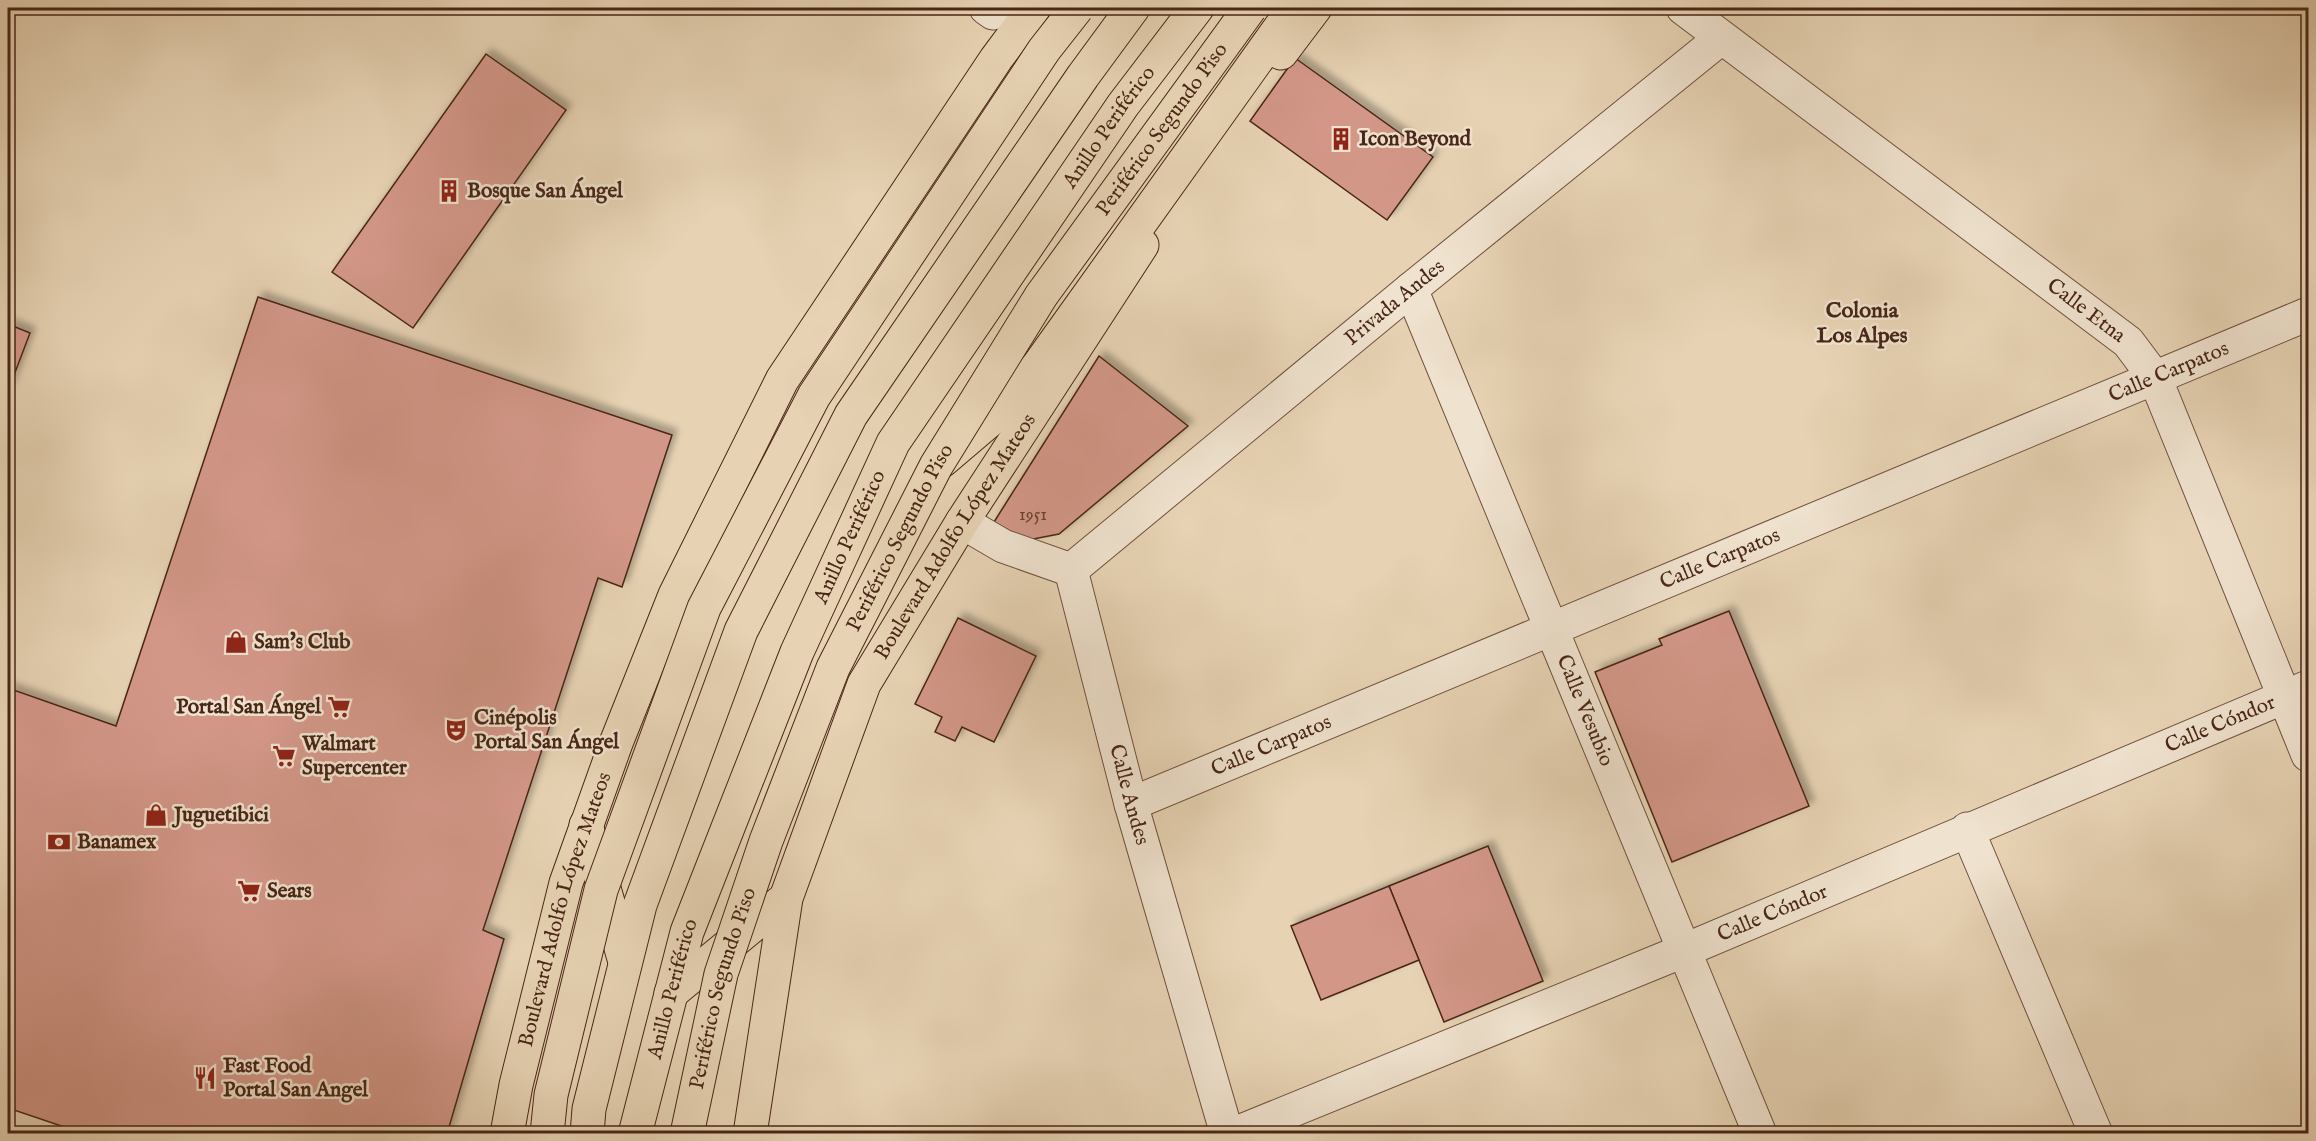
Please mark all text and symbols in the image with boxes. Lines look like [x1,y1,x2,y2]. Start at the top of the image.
street label: Periférico Segundo Piso [1090,37,1234,221]
street label: Anillo Periférico [1056,60,1161,195]
building icon: Icon Beyond [1328,126,1354,152]
place label: Icon Beyond [1359,126,1472,153]
place label: Bosque San Ángel [467,177,624,205]
building icon: Bosque San Ángel [436,178,462,204]
street label: Privada Andes [1339,253,1451,352]
street label: Calle Etna [2041,272,2132,349]
district label: Colonia Los Alpes [1817,297,1908,350]
street label: Calle Carpatos [2104,335,2233,409]
street label: Boulevard Adolfo López Mateos [868,408,1042,665]
street label: Periférico Segundo Piso [840,439,960,636]
street label: Anillo Periférico [807,466,892,609]
house number: 1951 [1019,504,1047,527]
street label: Calle Carpatos [1656,522,1784,596]
shop icon: Sam's Club [223,629,249,655]
place label: Sam's Club [254,629,350,656]
street label: Calle Vesubio [1550,651,1620,770]
street label: Calle Cóndor [2161,689,2280,759]
place label: Portal San Ángel [176,693,322,721]
supermarket icon: Portal San Ángel [326,694,352,720]
place label: Cinépolis Portal San Ángel [474,705,620,756]
street label: Calle Carpatos [1207,709,1336,783]
theatre icon: Cinépolis Portal San Ángel [443,717,469,743]
place label: Walmart Supercenter [301,731,407,782]
street label: Calle Andes [1103,741,1156,848]
supermarket icon: Walmart Supercenter [271,743,297,769]
street label: Boulevard Adolfo López Mateos [512,769,618,1050]
shop icon: Juguetibici [143,802,169,828]
place label: Juguetibici [171,802,269,829]
bank icon: Banamex [46,829,72,855]
place label: Banamex [77,829,157,856]
supermarket icon: Sears [236,878,262,904]
place label: Sears [267,878,312,905]
street label: Calle Cóndor [1713,878,1832,948]
street label: Periférico Segundo Piso [683,884,763,1092]
street label: Anillo Periférico [641,915,704,1063]
place label: Fast Food Portal San Angel [223,1053,369,1104]
restaurant icon: Fast Food Portal San Angel [192,1065,218,1091]

